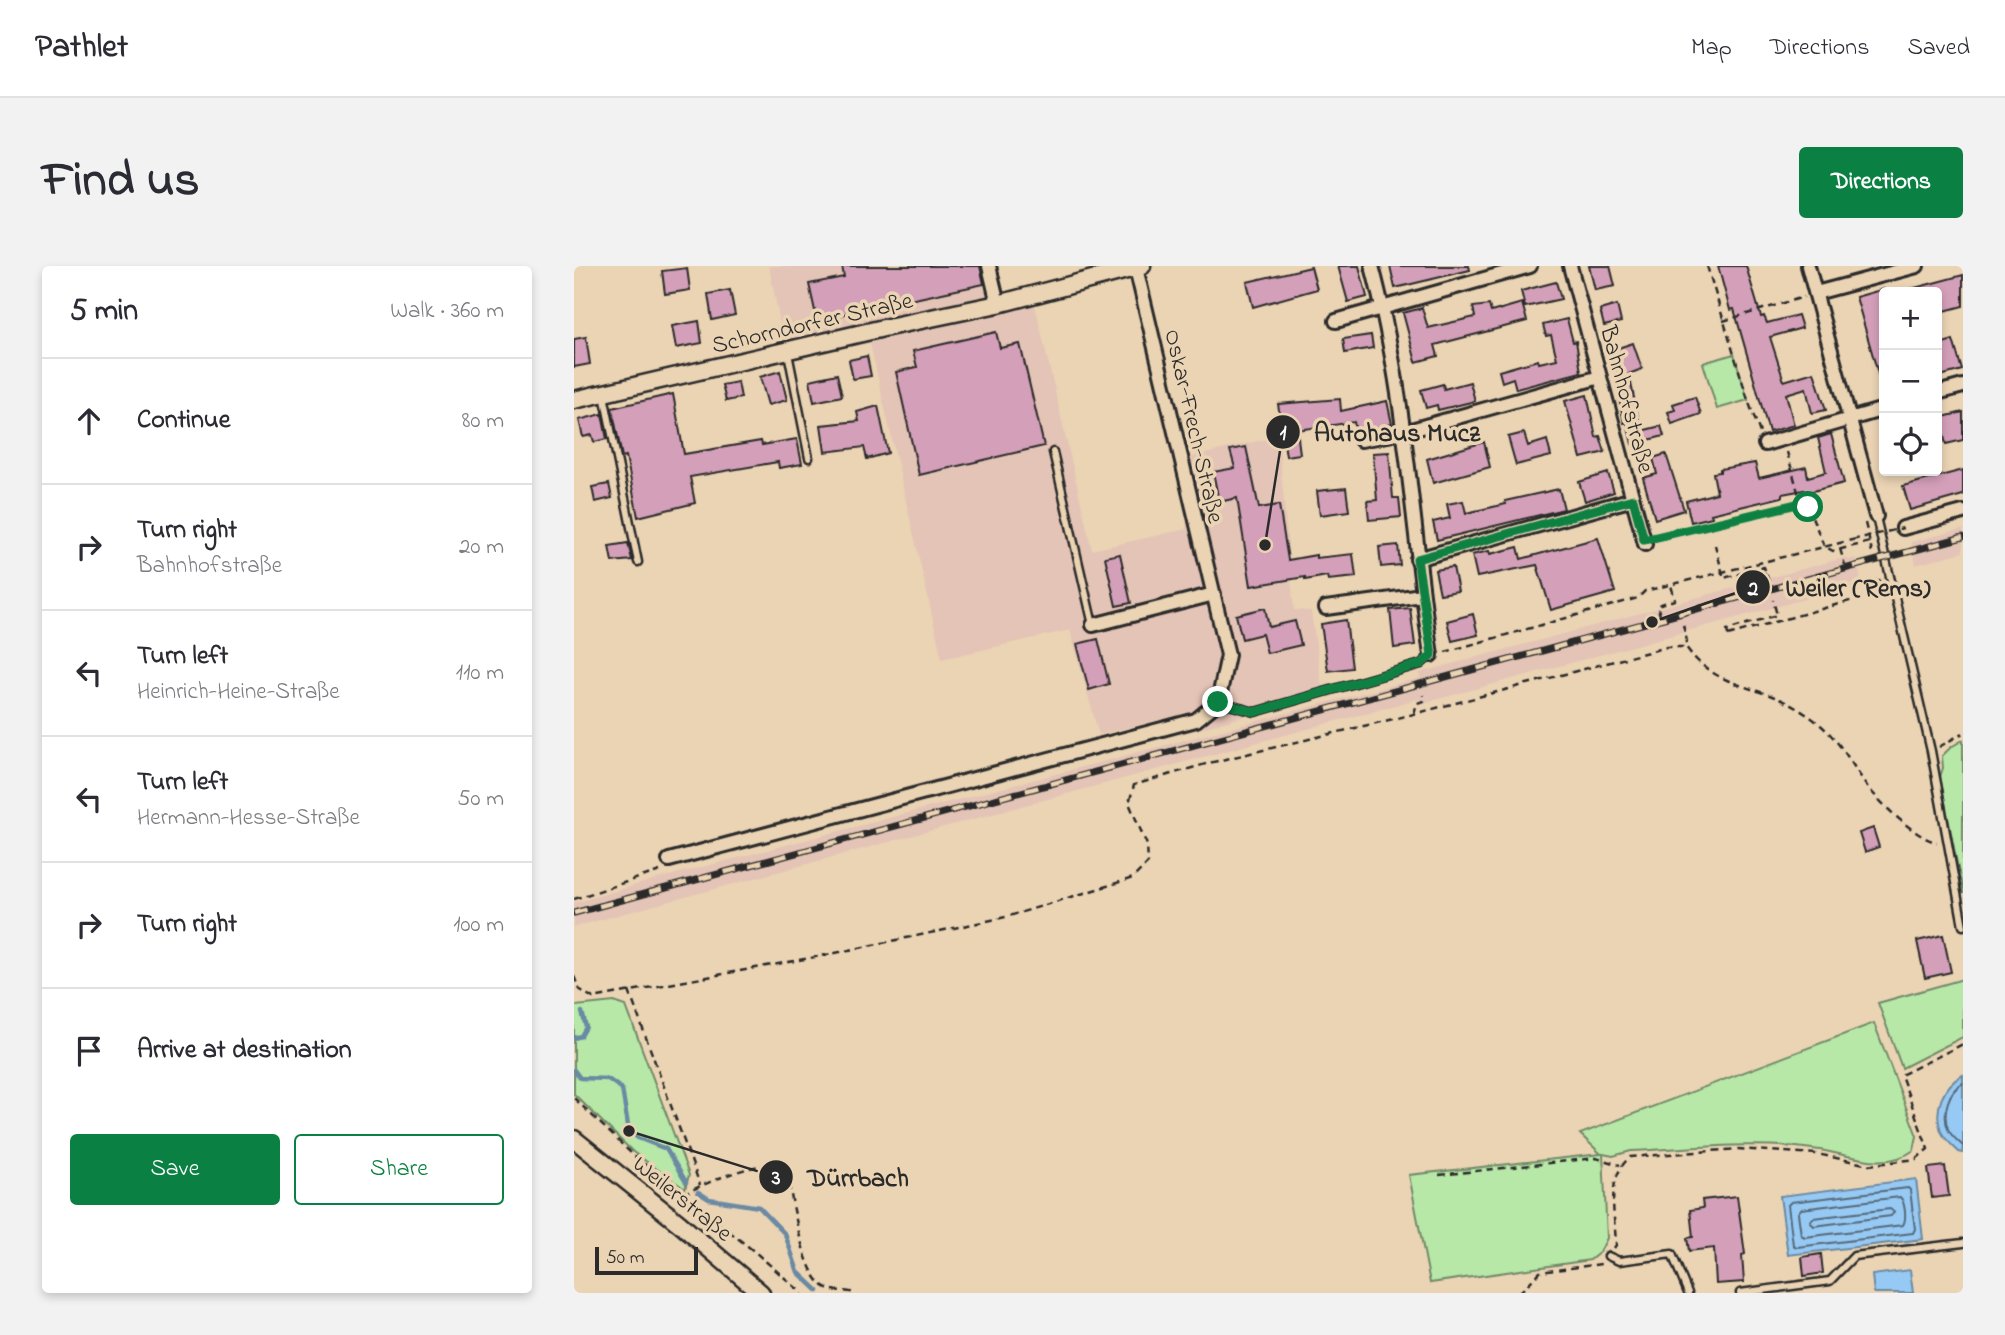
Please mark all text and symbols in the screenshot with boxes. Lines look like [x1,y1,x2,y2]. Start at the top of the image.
text: Pathlet [35,24,128,72]
text: Map [1691,31,1732,66]
text: Directions [1770,31,1869,66]
text: Saved [1907,31,1970,66]
text: Find us [42,146,199,218]
button: Directions [1799,147,1963,218]
street label: Schorndorfer Straße [709,284,917,365]
map controls [1879,287,1942,476]
button: + [1879,287,1942,350]
text: 5 min [70,290,138,334]
text: Walk · 360 m [390,295,504,328]
street label: Bahnhofstraße [1589,321,1662,478]
street label: Oskar-Frech-Straße [1153,326,1232,527]
button: − [1879,350,1942,413]
icon: ahead [70,402,108,440]
text: Continue [137,402,230,440]
text: 80 m [462,405,504,438]
callout: Autohaus Mucz [1265,408,1495,455]
button: locate [1879,413,1942,476]
text: Autohaus Mucz [1314,416,1481,454]
text: 1 [1280,419,1287,449]
route start [1792,491,1823,522]
text: Turn right [137,512,237,550]
icon: right [70,528,108,566]
text: 20 m [459,531,504,564]
text: Bahnhofstraße [137,550,282,583]
callout: Weiler (Rems) [1736,564,1944,611]
text: Weiler (Rems) [1785,571,1931,609]
text: 2 [1747,575,1759,605]
text: Turn left [137,638,228,676]
icon: left [70,654,108,692]
text: 110 m [456,657,504,690]
text: Heinrich-Heine-Straße [137,676,340,709]
route end [1202,686,1233,717]
text: Turn left [137,764,228,802]
icon: left [70,780,108,818]
text: 50 m [457,783,504,816]
text: Hermann-Hesse-Straße [137,802,360,835]
icon: right [70,906,108,944]
text: Turn right [137,906,237,944]
text: 100 m [453,909,504,942]
icon: arrive [70,1032,108,1070]
text: Arrive at destination [137,1032,352,1070]
button: Save [70,1134,280,1205]
button: Share [294,1134,504,1205]
street label: Weilerstraße [624,1149,739,1251]
callout: Dürrbach [758,1153,923,1200]
text: Dürrbach [806,1161,909,1199]
text: 3 [771,1164,781,1194]
scale bar [595,1244,698,1276]
text: 50 m [606,1245,645,1272]

